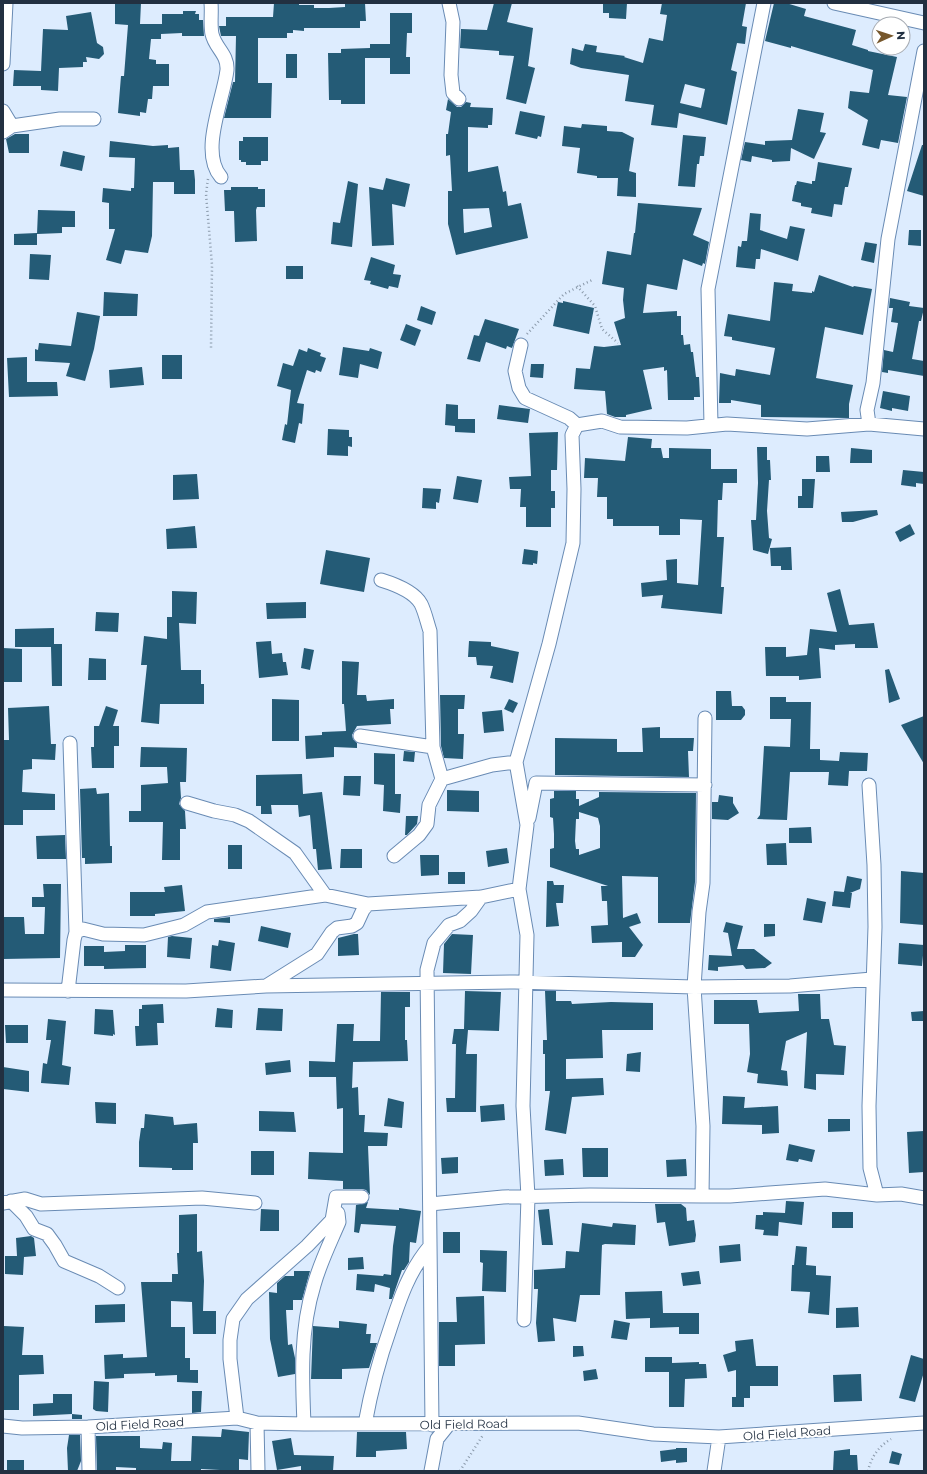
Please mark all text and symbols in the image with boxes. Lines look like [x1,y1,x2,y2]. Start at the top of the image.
north arrow [871,16,911,56]
text: N [894,31,908,40]
street label: Old Field Road [95,1414,185,1434]
street label: Old Field Road [420,1416,508,1432]
street label: Old Field Road [742,1422,832,1444]

